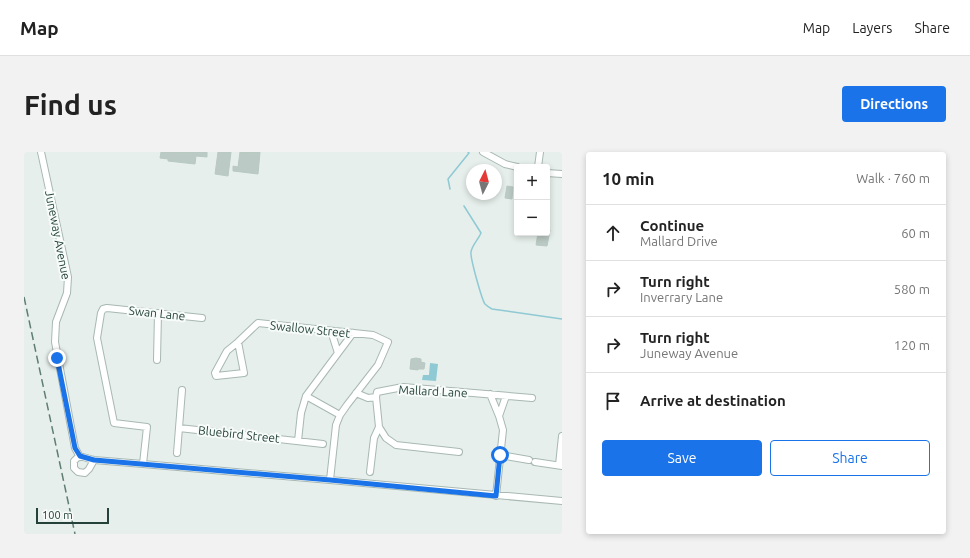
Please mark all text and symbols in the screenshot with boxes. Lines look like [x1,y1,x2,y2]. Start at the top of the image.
text: Map [20,17,59,39]
text: Map [803,20,830,36]
text: Layers [852,20,892,36]
text: Share [914,20,950,36]
button: Directions [842,86,946,122]
text: Find us [24,89,117,120]
north arrow [466,164,502,200]
map controls [514,164,550,236]
button: + [514,164,550,200]
text: 10 min [602,169,655,188]
text: Walk · 760 m [856,171,930,185]
street label: Juneway Avenue [43,189,73,281]
button: − [514,200,550,236]
text: Continue [640,217,704,234]
icon: ahead [602,222,624,244]
text: 60 m [901,226,930,240]
text: Mallard Drive [640,234,718,248]
text: Turn right [640,273,710,290]
icon: right [602,278,624,300]
text: 580 m [894,282,930,296]
text: Inverrary Lane [640,290,723,304]
street label: Swan Lane [128,304,186,322]
street label: Swallow Street [269,318,351,340]
text: Turn right [640,329,710,346]
icon: right [602,334,624,356]
text: 120 m [894,338,930,352]
text: Juneway Avenue [640,346,738,360]
route end [48,349,66,367]
street label: Mallard Lane [398,383,468,399]
icon: arrive [602,390,624,412]
text: Arrive at destination [640,392,786,409]
street label: Bluebird Street [198,423,281,445]
button: Save [602,440,762,476]
button: Share [770,440,930,476]
route start [491,446,509,464]
scale bar [36,506,109,525]
text: 100 m [42,509,73,521]

